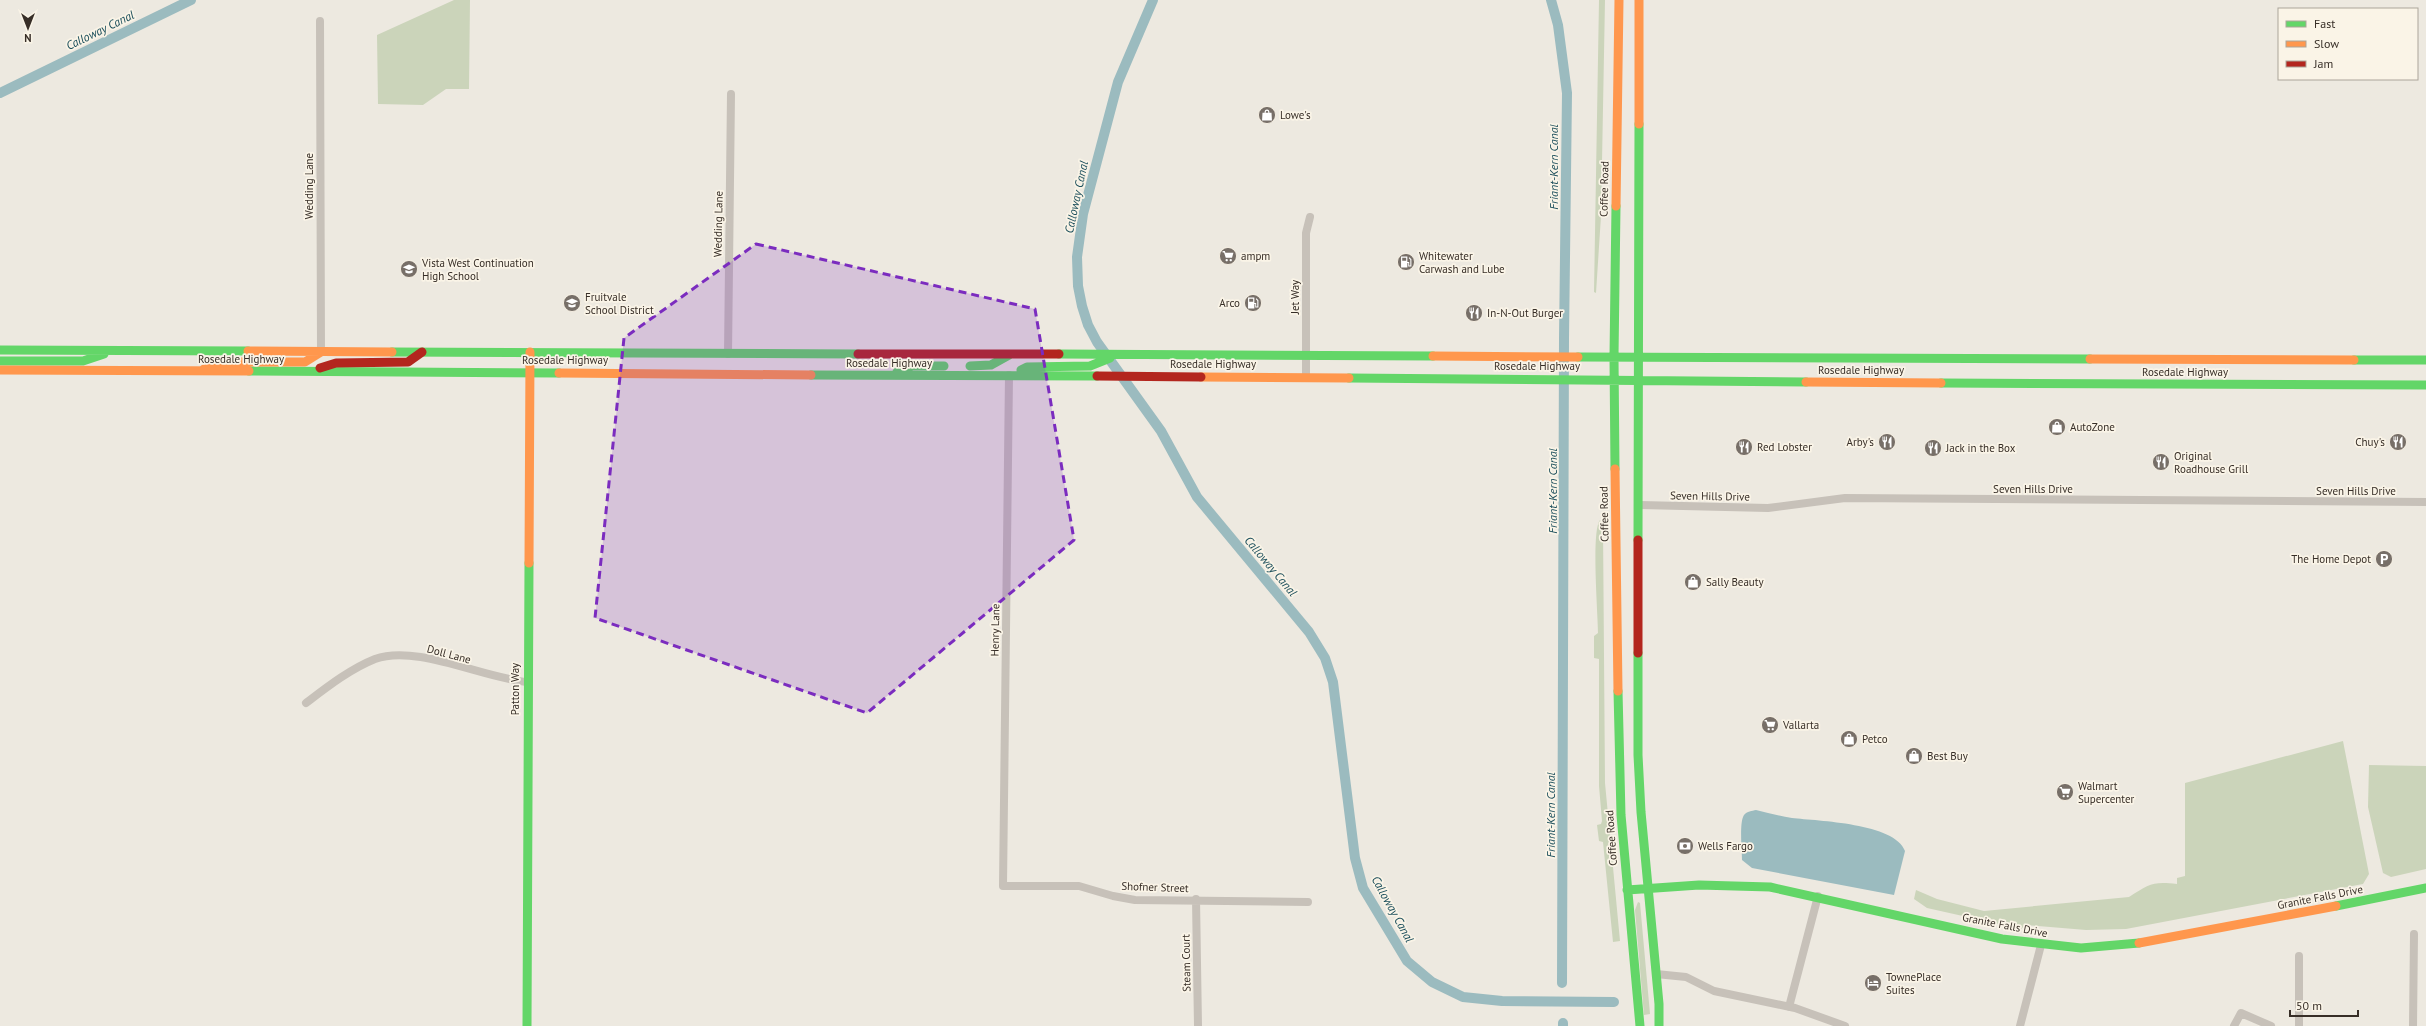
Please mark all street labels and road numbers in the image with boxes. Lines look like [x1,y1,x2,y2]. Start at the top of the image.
street label: Wedding Lane [302,152,316,219]
street label: Coffee Road [1597,161,1611,217]
street label: Wedding Lane [710,190,726,257]
street label: Jet Way [1288,279,1302,315]
street label: Rosedale Highway [198,352,285,366]
street label: Rosedale Highway [522,353,609,367]
street label: Rosedale Highway [846,356,933,370]
street label: Rosedale Highway [1170,357,1257,371]
street label: Rosedale Highway [1494,359,1581,373]
street label: Rosedale Highway [1818,363,1905,377]
street label: Rosedale Highway [2142,365,2229,379]
street label: Seven Hills Drive [1993,482,2073,496]
street label: Seven Hills Drive [2316,484,2396,498]
street label: Coffee Road [1597,486,1611,542]
street label: Seven Hills Drive [1670,488,1750,504]
street label: Henry Lane [988,603,1002,657]
street label: Doll Lane [425,641,473,667]
street label: Patton Way [508,662,522,715]
street label: Coffee Road [1602,810,1620,866]
street label: Shofner Street [1121,879,1189,895]
street label: Granite Falls Drive [2276,882,2364,912]
street label: Granite Falls Drive [1961,910,2049,940]
street label: Steam Court [1178,934,1194,992]

